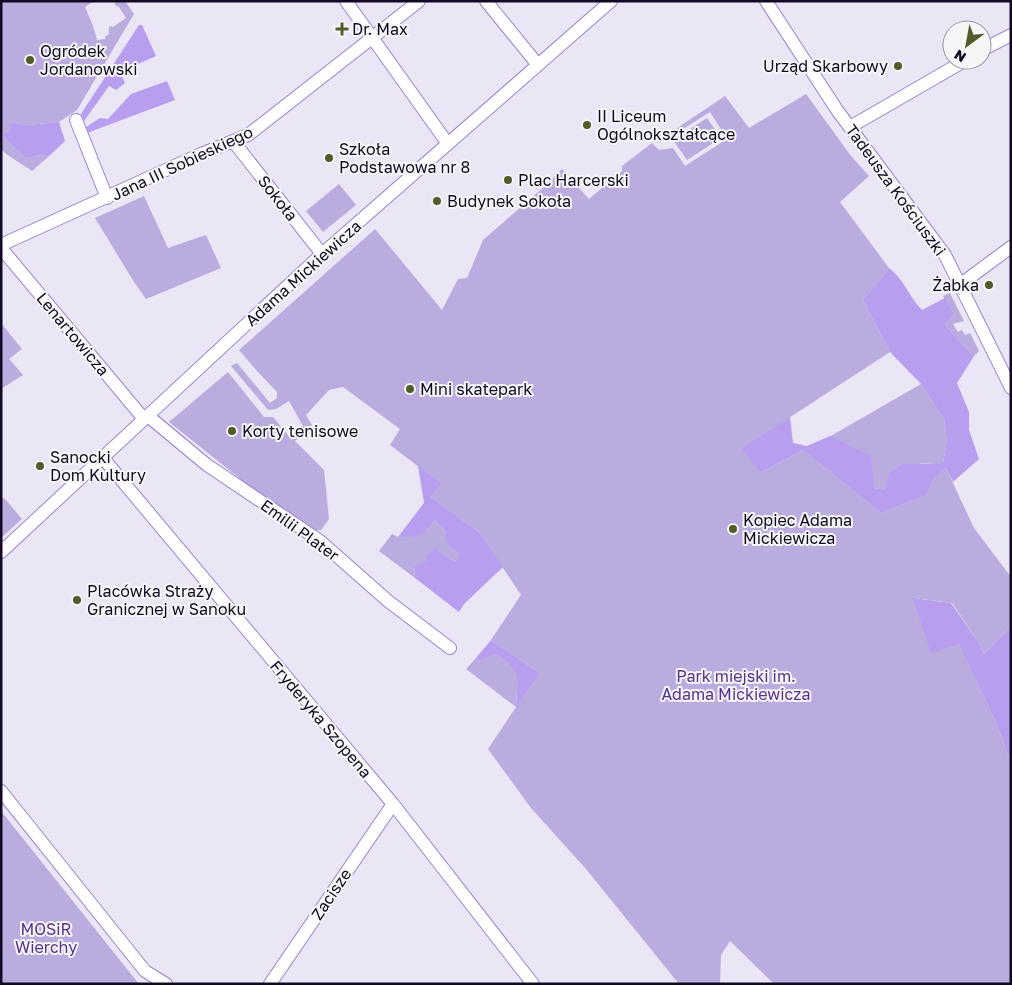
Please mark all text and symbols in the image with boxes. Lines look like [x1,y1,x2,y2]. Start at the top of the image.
place label: Dr. Max [352,19,408,39]
north arrow [942,20,992,70]
marker: Dr. Max [336,23,348,35]
place label: Ogródek Jordanowski [40,41,138,79]
text: N [951,46,969,66]
marker: Ogródek Jordanowski [24,54,36,66]
place label: Urząd Skarbowy [763,56,888,76]
marker: Urząd Skarbowy [892,60,904,72]
place label: II Liceum Ogólnokształcące [597,106,735,144]
marker: II Liceum Ogólnokształcące [581,119,593,131]
street label: Tadeusza Kościuszki [842,120,950,260]
street label: Jana III Sobieskiego [108,121,256,205]
place label: Szkoła Podstawowa nr 8 [339,139,470,177]
marker: Szkoła Podstawowa nr 8 [323,152,335,164]
place label: Plac Harcerski [518,170,629,190]
street label: Sokoła [254,171,302,225]
marker: Plac Harcerski [502,174,514,186]
place label: Budynek Sokoła [447,191,571,211]
marker: Budynek Sokoła [431,195,443,207]
street label: Adama Mickiewicza [241,216,365,330]
place label: Żabka [933,275,979,295]
marker: Żabka [983,279,995,291]
street label: Lenartowicza [32,288,114,380]
place label: Mini skatepark [420,379,532,399]
marker: Mini skatepark [404,383,416,395]
place label: Korty tenisowe [242,421,358,441]
marker: Korty tenisowe [226,425,238,437]
place label: Sanocki Dom Kultury [50,447,146,485]
marker: Sanocki Dom Kultury [34,460,46,472]
street label: Emilii Plater [257,495,343,565]
place label: Kopiec Adama Mickiewicza [743,510,852,548]
marker: Kopiec Adama Mickiewicza [727,523,739,535]
place label: Placówka Straży Granicznej w Sanoku [87,581,246,619]
marker: Placówka Straży Granicznej w Sanoku [71,594,83,606]
street label: Fryderyka Szopena [266,656,376,782]
park label: Park miejski im. Adama Mickiewicza [661,666,811,704]
street label: Zacisze [307,865,355,923]
park label: MOSiR Wierchy [15,919,77,957]

